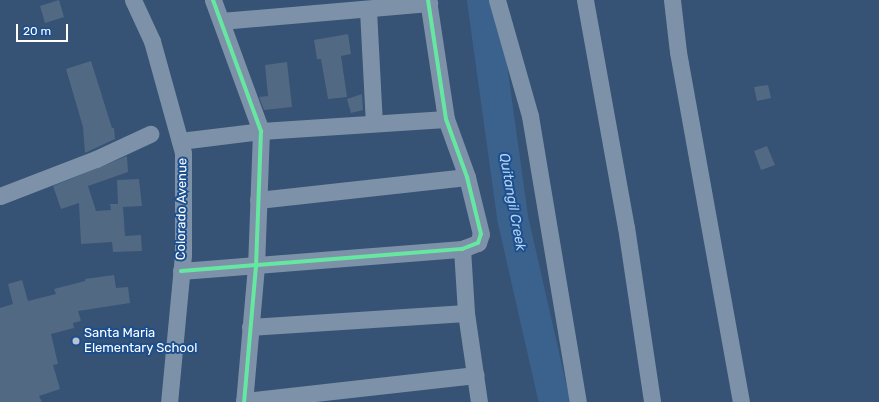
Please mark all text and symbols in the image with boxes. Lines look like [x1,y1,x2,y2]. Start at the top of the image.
scale bar [18,16,70,42]
text: 20 m [23,24,51,38]
water label: Quitangil Creek [495,152,529,252]
street label: Colorado Avenue [173,158,191,260]
place label: Santa Maria Elementary School [84,326,198,357]
marker: Santa Maria Elementary School [71,336,81,346]

